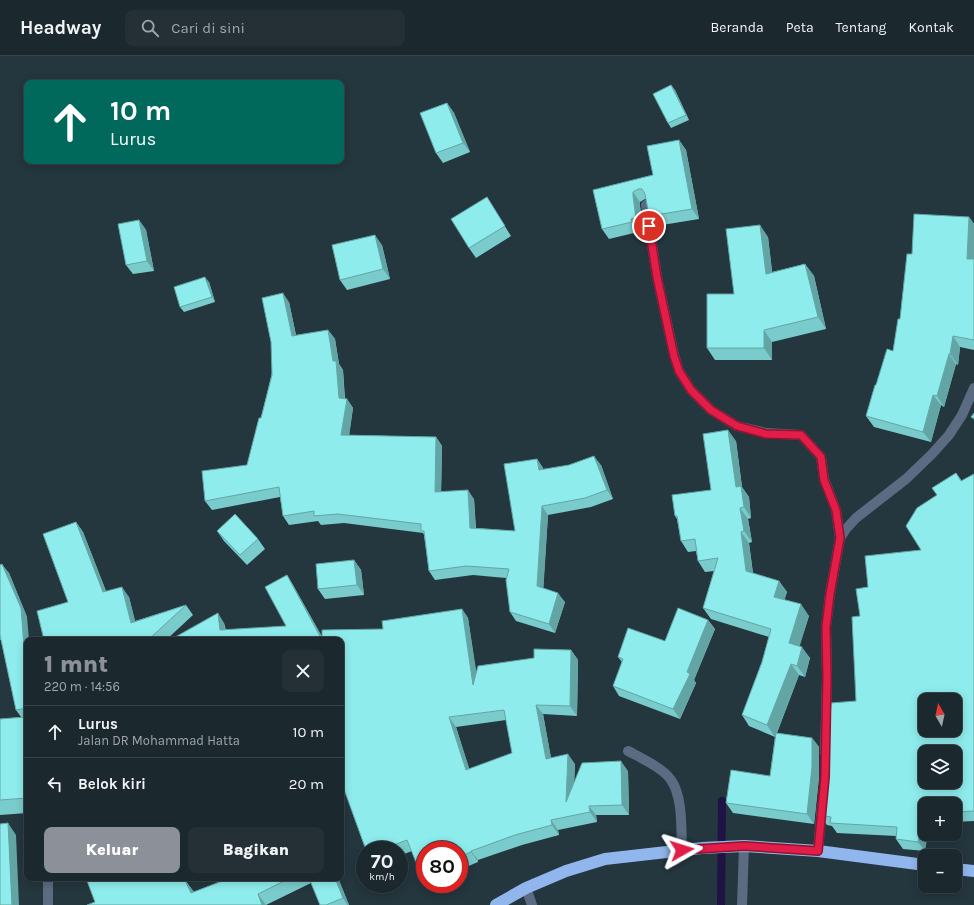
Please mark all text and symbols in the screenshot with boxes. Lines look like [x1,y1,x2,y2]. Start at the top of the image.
search box [125,10,405,46]
text: Headway [20,17,101,39]
icon: search [139,17,161,39]
text: Cari di sini [171,19,245,37]
text: Beranda [711,19,764,36]
text: Peta [786,19,814,36]
text: Tentang [836,19,887,36]
text: Kontak [909,19,954,36]
text: 10 m [110,94,171,127]
icon: ahead [44,96,96,148]
text: Lurus [110,128,156,150]
pin [632,209,666,243]
icon: arrive [638,215,660,237]
text: 1 mnt [44,650,108,678]
button: close [282,650,324,692]
text: 220 m · 14:56 [44,679,120,694]
north arrow [918,693,962,737]
map controls [918,693,962,893]
text: Lurus [78,715,118,733]
icon: ahead [44,721,66,743]
text: 10 m [293,723,324,741]
text: Jalan DR Mohammad Hatta [78,733,240,748]
button: layers [918,745,962,789]
icon: left [44,773,66,795]
text: Belok kiri [78,775,146,793]
text: 20 m [289,775,324,793]
button: + [918,797,962,841]
button: Keluar [44,827,180,873]
button: Bagikan [188,827,324,873]
position arrow [661,829,703,871]
speed limit sign: 80 [416,841,468,893]
button: − [918,849,962,893]
text: 70 [371,850,393,873]
text: km/h [369,871,395,883]

